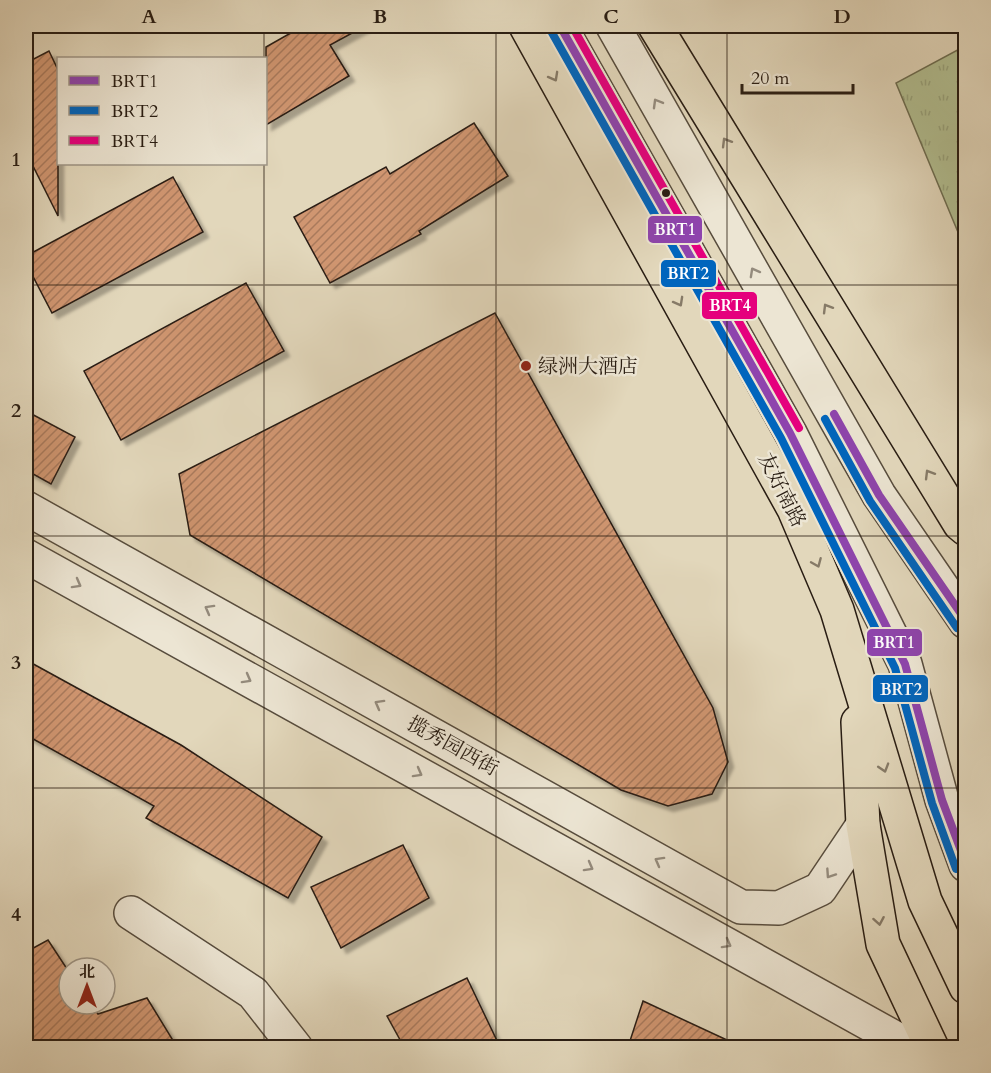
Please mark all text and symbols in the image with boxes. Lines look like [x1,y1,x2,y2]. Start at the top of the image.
text: A [141,3,157,30]
text: B [373,3,387,30]
text: C [603,3,619,30]
text: D [833,3,851,30]
legend [57,57,267,165]
scale bar [742,57,853,95]
text: 20 m [751,66,790,91]
text: BRT1 [111,69,158,94]
one-way arrow [547,70,558,81]
text: BRT2 [111,99,158,124]
one-way arrow [653,99,665,109]
text: BRT4 [111,129,158,154]
one-way arrow [721,138,733,148]
text: 1 [11,146,21,173]
unlabelled marker [660,187,672,199]
line badge: BRT1 [647,215,703,244]
text: BRT1 [654,219,696,241]
line badge: BRT2 [660,259,717,288]
text: BRT2 [667,263,709,285]
one-way arrow [750,268,761,278]
line badge: BRT4 [701,291,758,320]
text: BRT4 [709,295,751,317]
one-way arrow [672,296,684,306]
one-way arrow [823,304,835,314]
place label: 绿洲大酒店 [538,353,638,380]
marker: 绿洲大酒店 [519,359,533,373]
text: 2 [11,397,21,424]
street label: 友好南路 [752,448,812,532]
one-way arrow [925,470,937,480]
one-way arrow [810,556,822,567]
one-way arrow [71,577,81,589]
one-way arrow [205,605,215,617]
line badge: BRT1 [866,628,923,657]
text: BRT1 [873,632,915,654]
text: 3 [11,649,21,676]
one-way arrow [241,672,252,683]
line badge: BRT2 [872,674,929,703]
text: BRT2 [880,679,922,701]
one-way arrow [375,700,385,711]
street label: 揽秀园西街 [403,710,503,782]
one-way arrow [877,762,890,772]
one-way arrow [412,766,422,777]
one-way arrow [655,857,666,868]
one-way arrow [583,860,593,871]
one-way arrow [826,867,837,878]
text: 4 [11,901,21,928]
one-way arrow [872,916,885,926]
one-way arrow [721,937,731,948]
north arrow [57,956,117,1016]
text: 北 [79,961,95,983]

